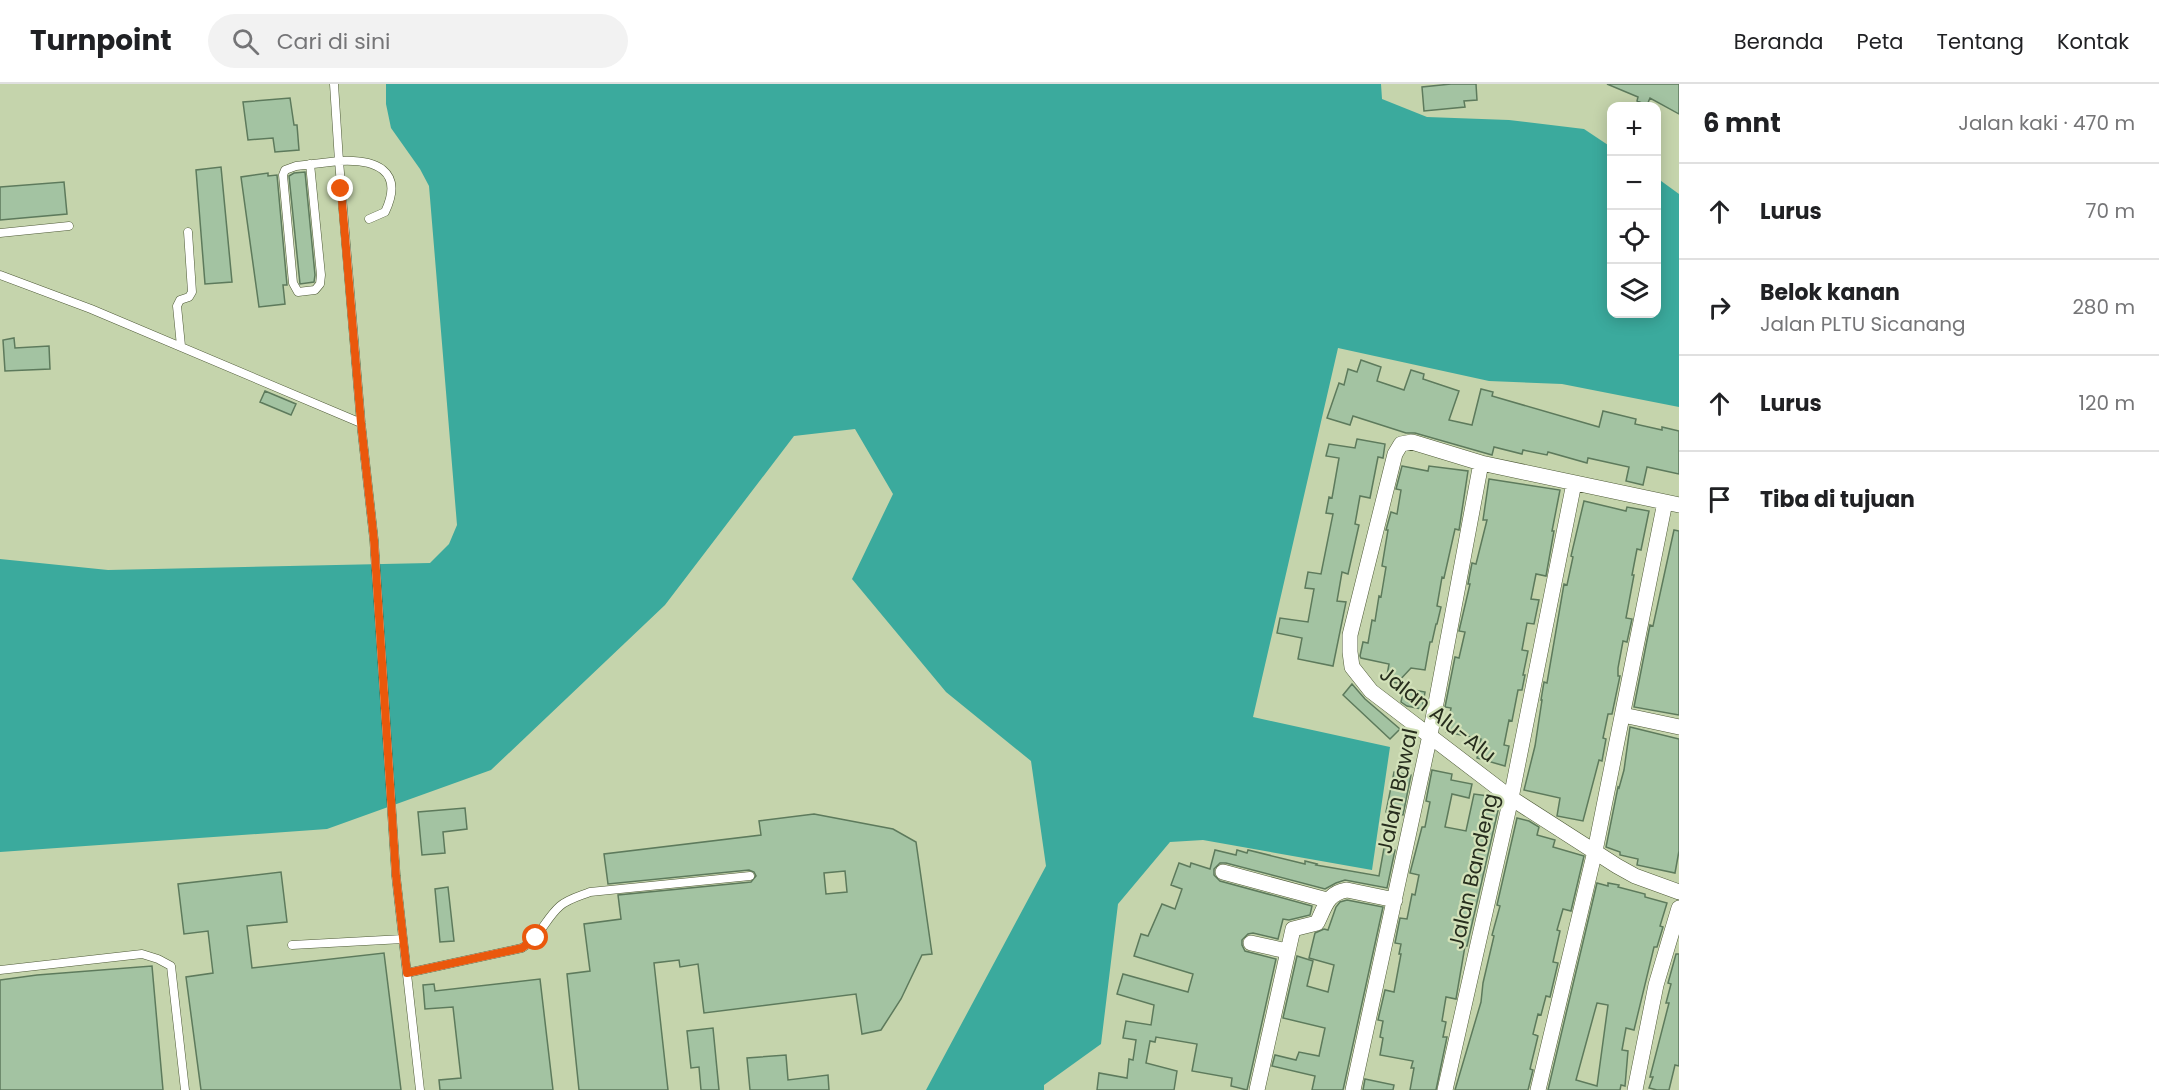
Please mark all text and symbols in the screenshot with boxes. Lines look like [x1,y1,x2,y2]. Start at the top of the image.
search box [208,14,628,68]
text: Turnpoint [30,21,172,60]
icon: search [229,25,262,58]
text: Cari di sini [277,26,391,57]
text: Beranda [1734,27,1824,56]
text: Peta [1857,27,1904,56]
text: Tentang [1937,27,2024,56]
text: Kontak [2057,27,2129,56]
map controls [1607,102,1661,318]
button: + [1607,102,1661,156]
text: 6 mnt [1703,105,1781,141]
text: Jalan kaki · 470 m [1958,109,2135,137]
button: − [1607,156,1661,210]
route end [327,175,353,201]
icon: ahead [1703,195,1736,228]
text: Lurus [1760,196,1822,227]
text: 70 m [2086,197,2135,225]
button: locate [1607,210,1661,264]
button: layers [1607,264,1661,318]
text: Belok kanan [1760,277,1900,308]
icon: right [1703,291,1736,324]
text: 280 m [2072,293,2135,321]
text: Jalan PLTU Sicanang [1760,310,1966,338]
icon: ahead [1703,387,1736,420]
text: Lurus [1760,388,1822,419]
text: 120 m [2079,389,2135,417]
icon: arrive [1703,483,1736,516]
text: Tiba di tujuan [1760,484,1915,515]
street label: Jalan Alu-Alu [1374,659,1502,769]
street label: Jalan Bawal [1370,726,1424,856]
street label: Jalan Bandeng [1441,790,1505,952]
route start [522,924,548,950]

